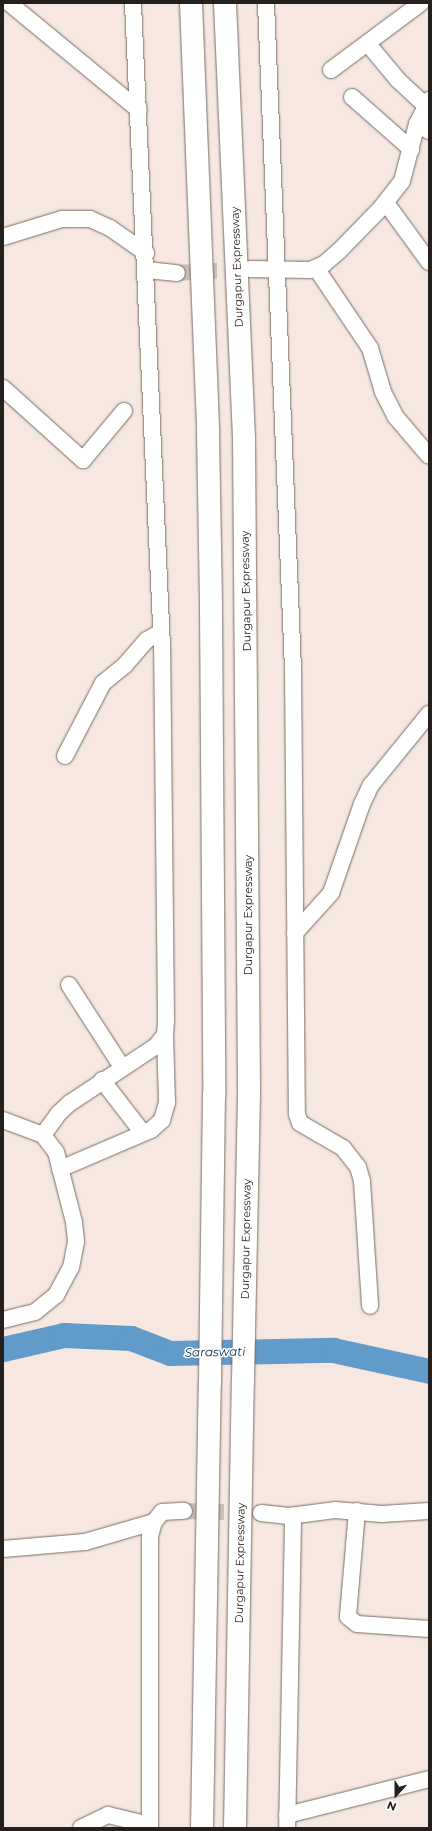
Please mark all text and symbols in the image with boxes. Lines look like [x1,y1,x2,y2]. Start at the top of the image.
street label: Durgapur Expressway [228,206,246,328]
street label: Durgapur Expressway [238,531,254,651]
street label: Durgapur Expressway [241,855,255,975]
street label: Durgapur Expressway [238,1179,254,1299]
water label: Saraswati [185,1344,245,1360]
street label: Durgapur Expressway [232,1503,248,1623]
north arrow [376,1775,416,1815]
text: N [385,1798,398,1814]

